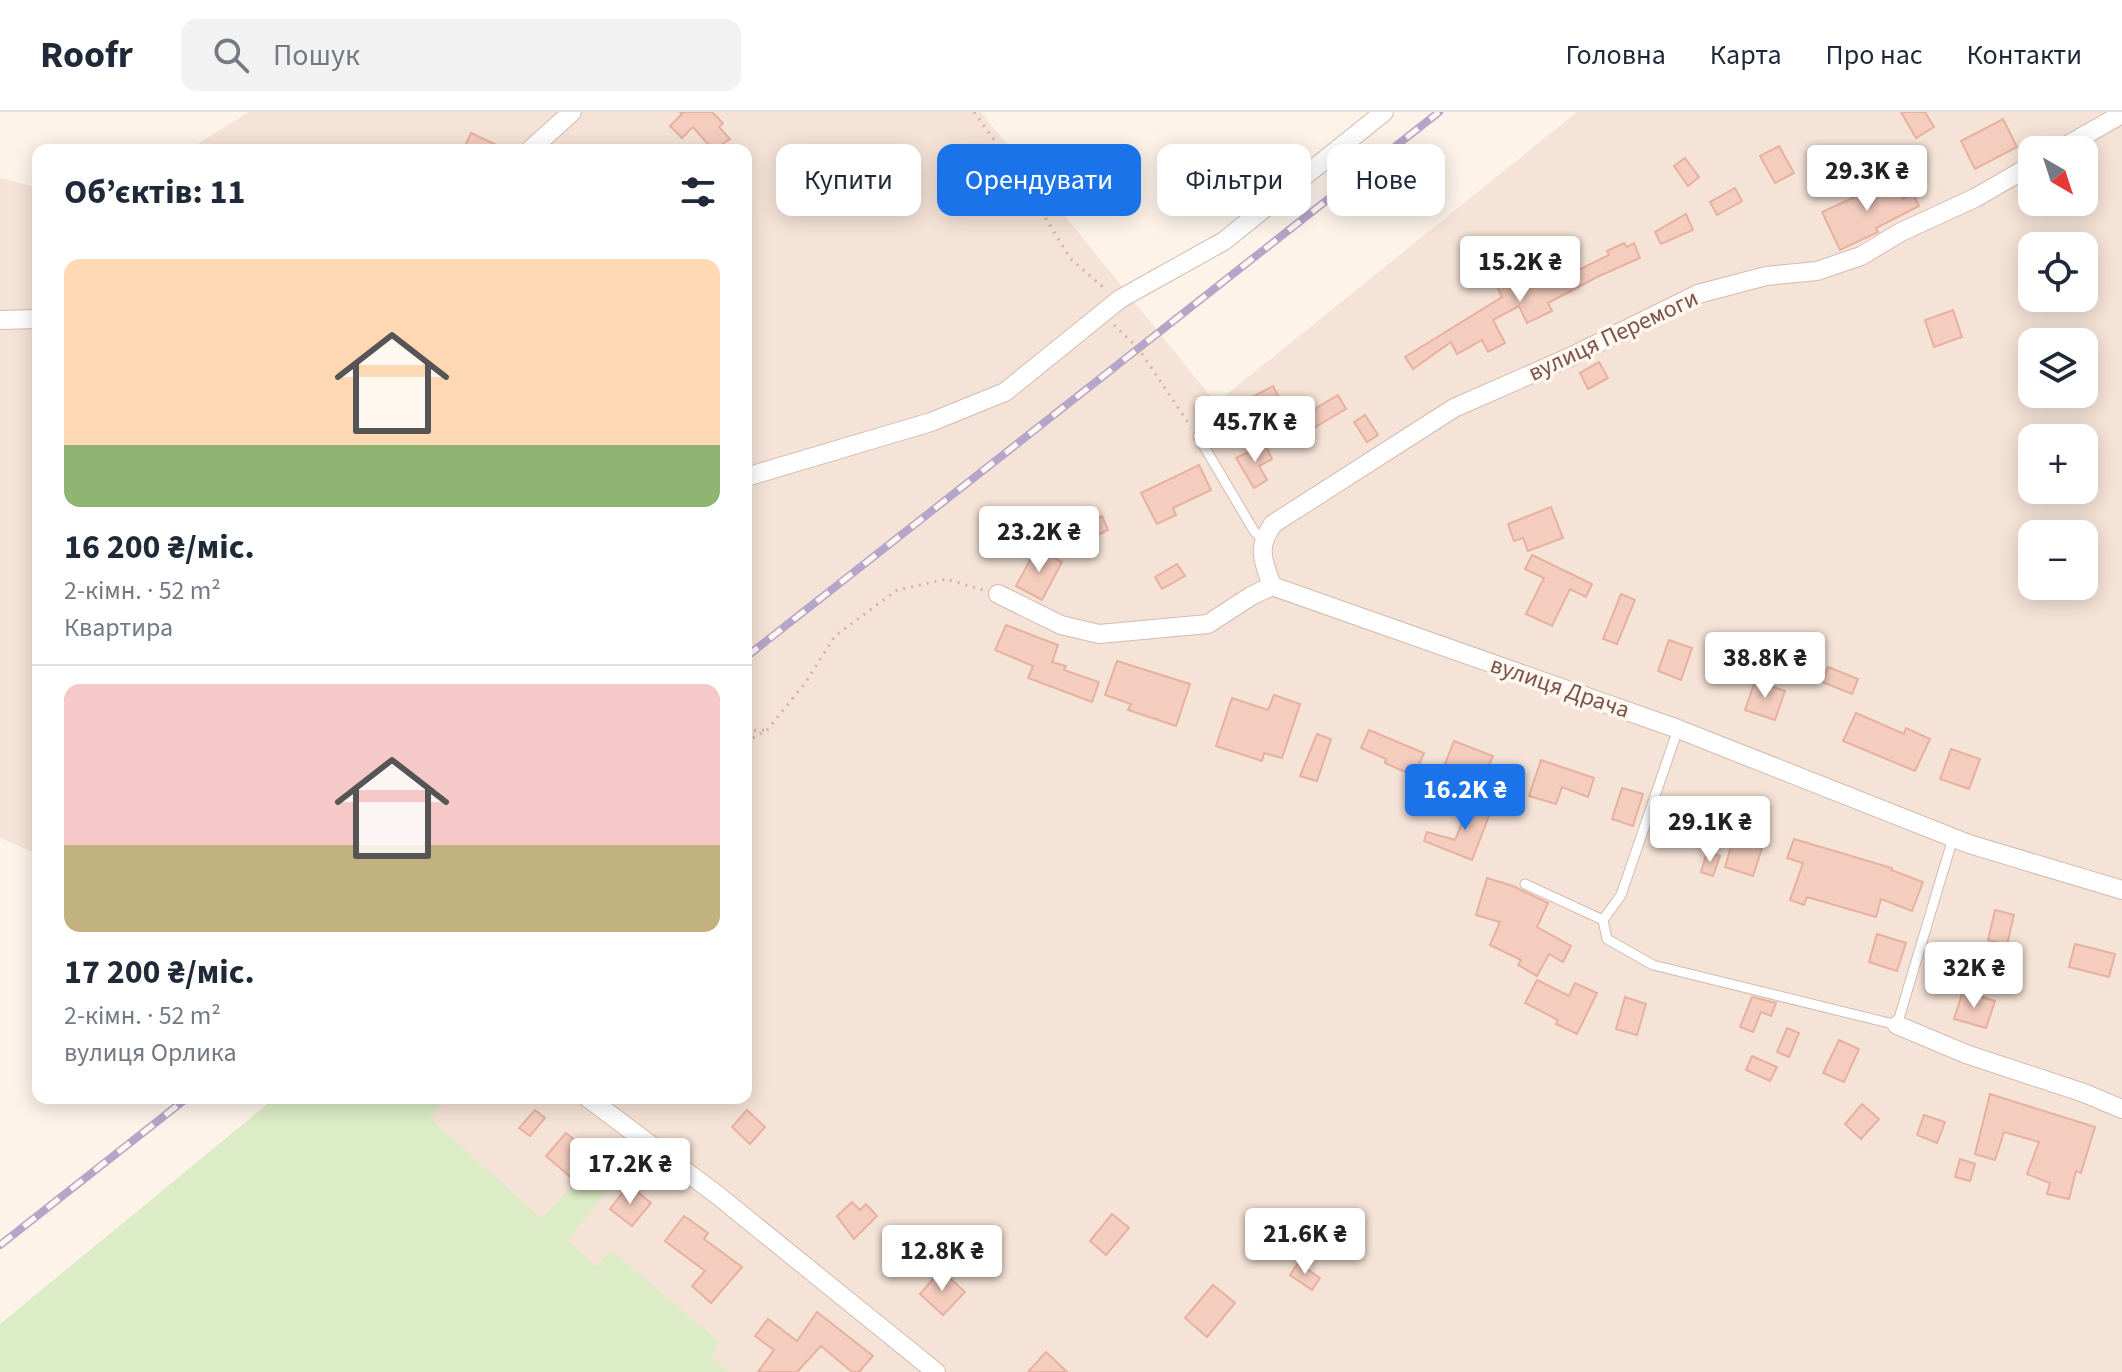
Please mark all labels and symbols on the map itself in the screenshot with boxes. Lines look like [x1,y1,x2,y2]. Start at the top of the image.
north arrow [2018,136,2098,216]
pin: 29.3K ₴ [1793,145,1941,213]
pin: 15.2K ₴ [1446,236,1594,304]
street label: вулиця Перемоги [1522,281,1704,390]
pin: 45.7K ₴ [1181,396,1329,464]
pin: 23.2K ₴ [965,506,1113,574]
pin: 38.8K ₴ [1691,632,1839,700]
street label: вулиця Драча [1485,647,1634,728]
pin: 16.2K ₴ [1391,764,1539,832]
pin: 29.1K ₴ [1636,796,1784,864]
pin: 32K ₴ [1918,942,2030,1010]
pin: 17.2K ₴ [556,1138,704,1206]
pin: 21.6K ₴ [1231,1208,1379,1276]
pin: 12.8K ₴ [868,1225,1016,1293]

